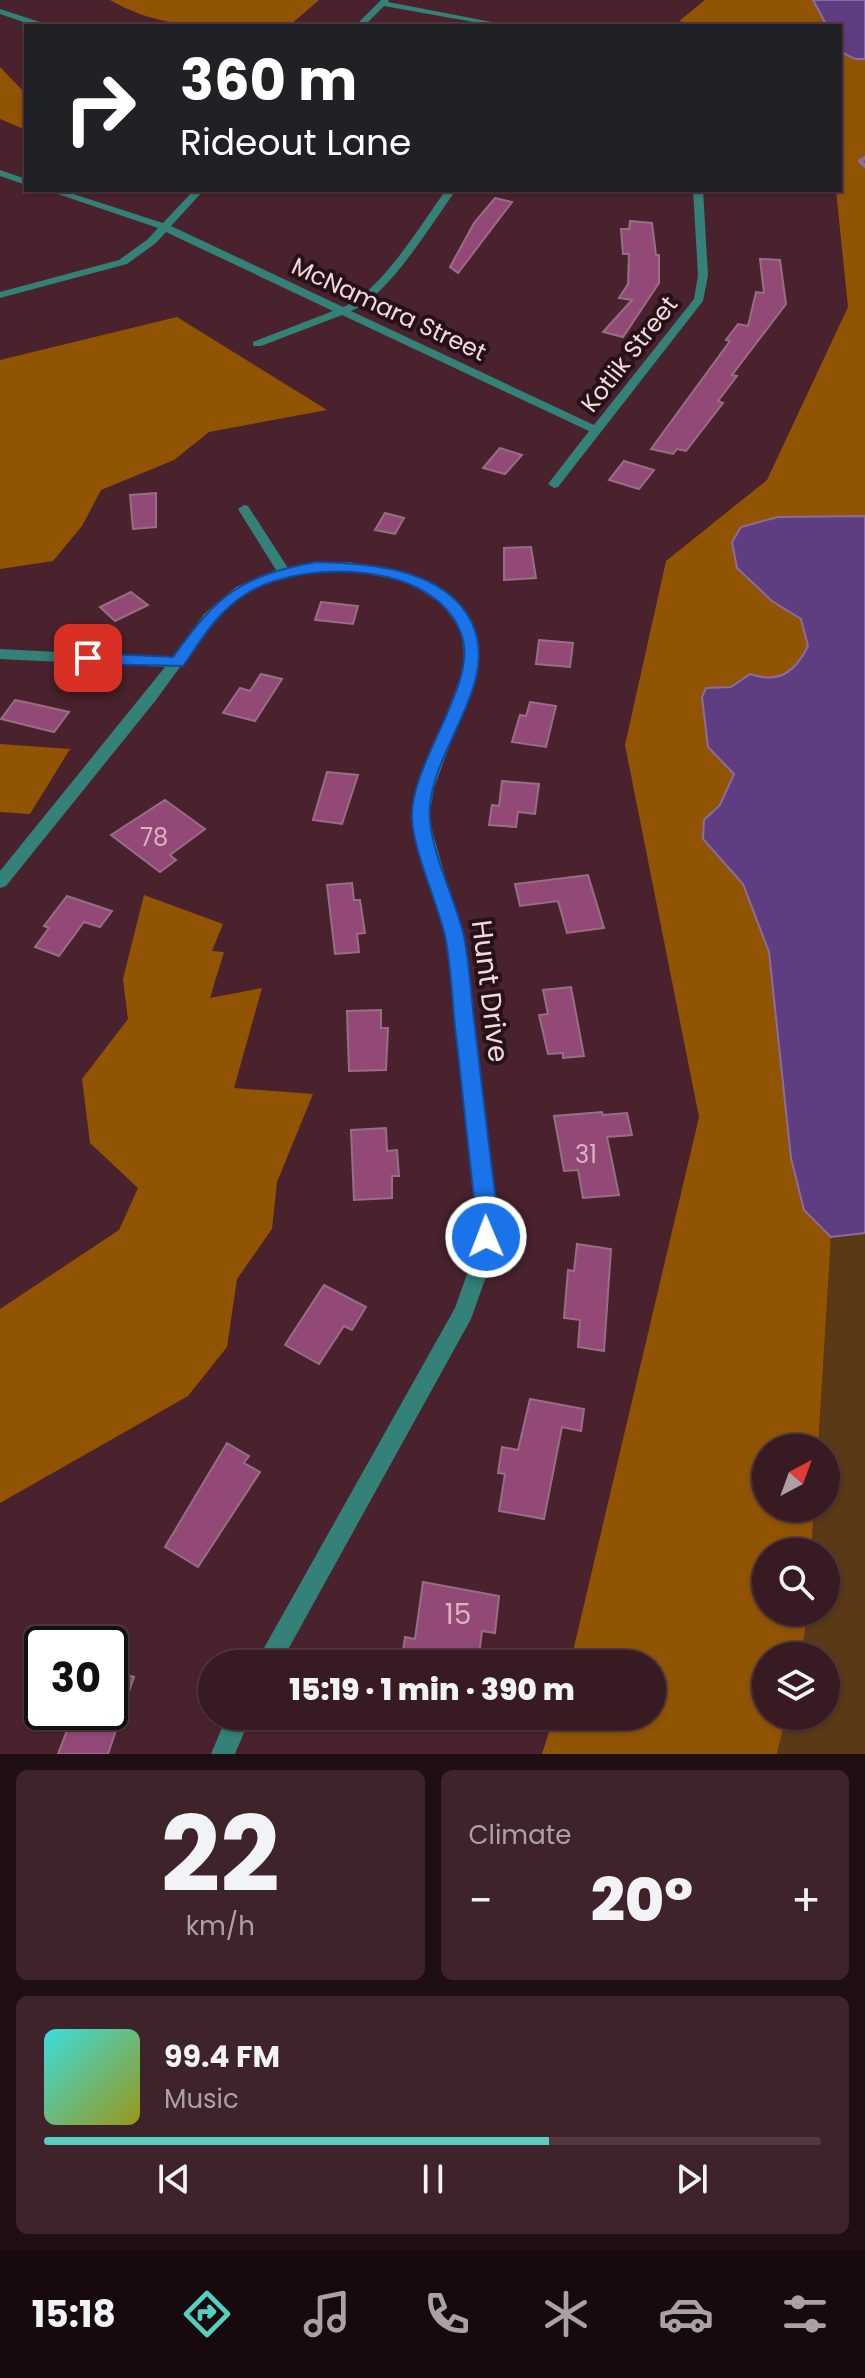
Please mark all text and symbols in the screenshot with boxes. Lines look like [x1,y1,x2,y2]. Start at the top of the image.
text: 360 m [180,41,357,120]
icon: right [48,56,152,160]
text: Rideout Lane [180,117,411,168]
street label: McNamara Street [286,249,492,369]
street label: Kotlik Street [573,289,685,419]
pin [54,624,122,692]
icon: arrive [66,636,110,680]
house number: 78 [140,821,168,854]
street label: Hunt Drive [462,918,518,1064]
house number: 31 [575,1138,597,1171]
position arrow [444,1195,528,1279]
north arrow [752,1434,840,1522]
map controls [752,1434,840,1730]
button: search [752,1538,840,1626]
house number: 15 [445,1595,471,1634]
speed limit sign: 30 [24,1626,128,1730]
button: layers [752,1642,840,1730]
text: 15:19 · 1 min · 390 m [289,1668,575,1711]
text: 22 [161,1782,280,1927]
text: Climate [469,1817,571,1853]
text: 20° [591,1858,693,1942]
text: − [469,1870,493,1931]
text: + [791,1870,821,1931]
text: km/h [186,1908,255,1944]
text: 99.4 FM [164,2035,280,2078]
text: Music [164,2081,239,2117]
icon: previous [152,2157,196,2201]
icon: pause [411,2157,455,2201]
icon: next [670,2157,714,2201]
icon: directions [179,2286,235,2342]
icon: music [299,2286,355,2342]
icon: phone [419,2286,475,2342]
icon: climate [538,2286,594,2342]
icon: car [658,2286,714,2342]
icon: filters [777,2286,833,2342]
text: 15:18 [32,2289,116,2340]

